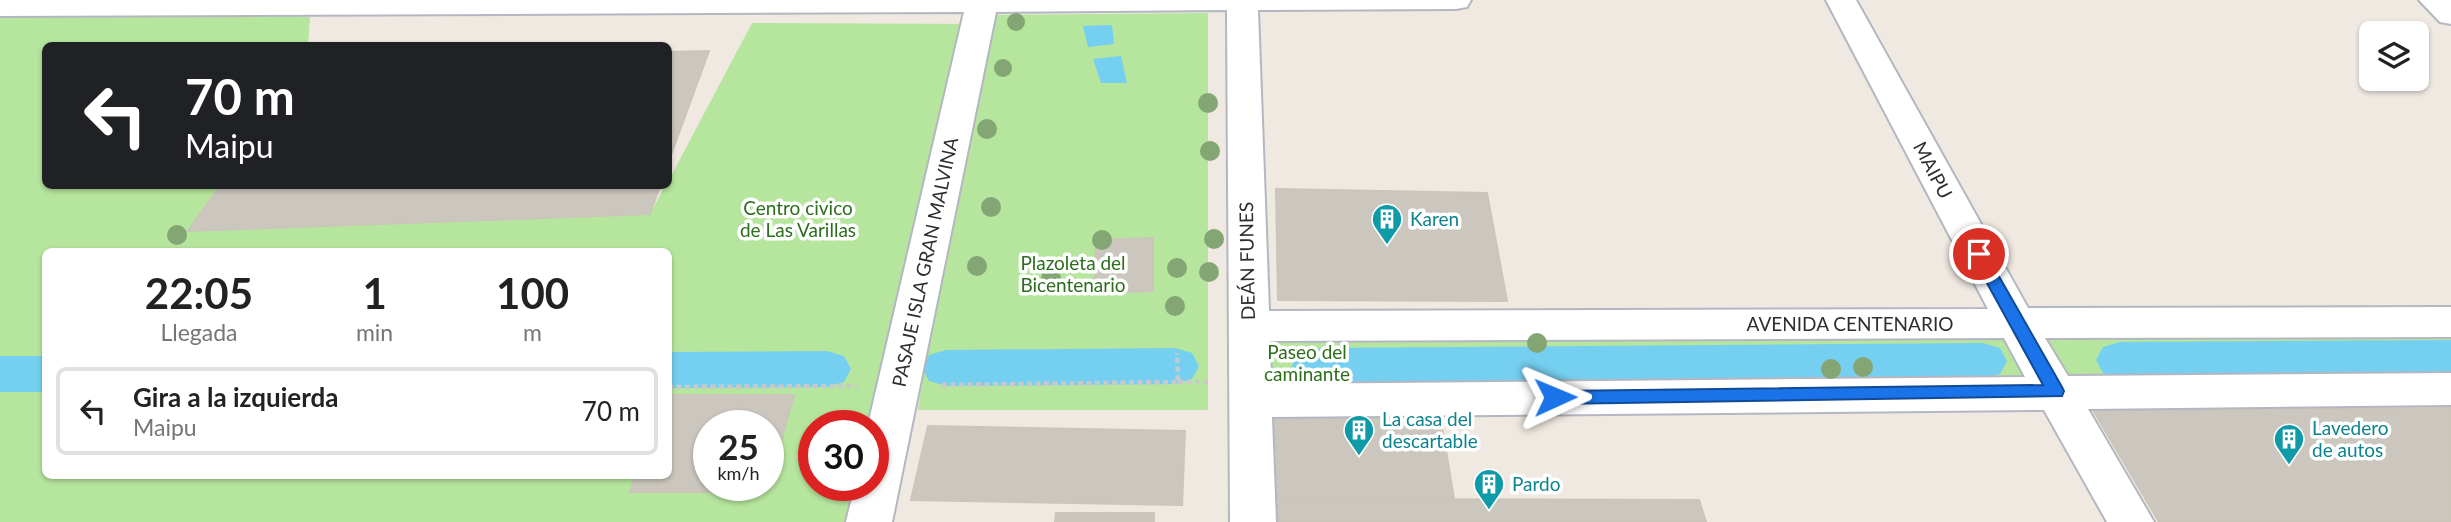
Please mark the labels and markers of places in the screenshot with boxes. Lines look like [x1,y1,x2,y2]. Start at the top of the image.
building icon: Karen [1370,202,1404,246]
place label: Karen [1410,207,1459,230]
pin [1949,224,2009,284]
place label: La casa del descartable [1382,407,1478,452]
building icon: La casa del descartable [1342,413,1376,457]
place label: Lavedero de autos [2312,416,2389,461]
building icon: Lavedero de autos [2272,422,2306,466]
building icon: Pardo [1472,467,1506,511]
place label: Pardo [1512,472,1561,495]

